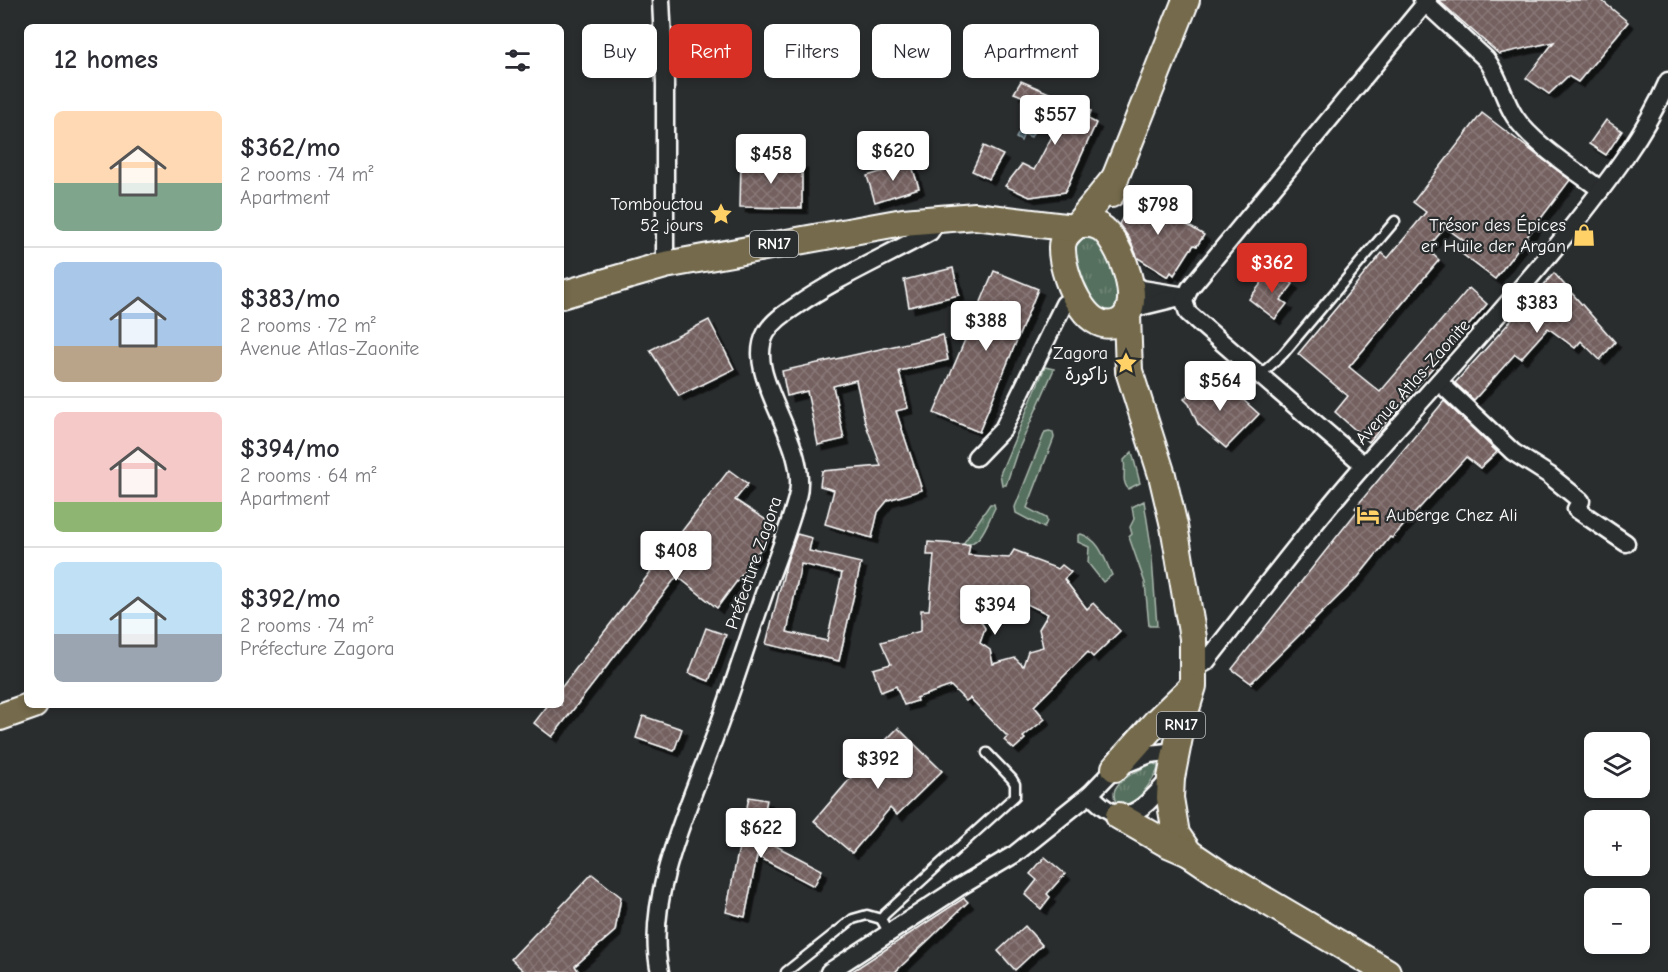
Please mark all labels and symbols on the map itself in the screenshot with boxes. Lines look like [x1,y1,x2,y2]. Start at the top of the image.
pin: $557 [1019,95,1091,146]
pin: $620 [857,131,929,182]
pin: $458 [735,134,807,185]
pin: $798 [1122,185,1194,236]
place label: Tombouctou 52 jours [610,194,703,236]
place icon: Tombouctou 52 jours [708,201,734,227]
place label: Trésor des Épices er Huile der Argan [1421,214,1566,257]
shop icon: Trésor des Épices er Huile der Argan [1571,222,1597,248]
road number: RN17 [750,231,798,257]
pin: $362 [1236,243,1308,294]
pin: $383 [1501,283,1573,334]
pin: $388 [950,301,1022,352]
street label: Avenue Atlas-Zaonite [1351,315,1475,449]
place label: Zagora زاكورة [1053,343,1108,386]
place icon: Zagora زاكورة [1113,350,1139,376]
pin: $564 [1184,361,1256,412]
street label: Préfecture Zagora [721,494,787,632]
hotel icon: Auberge Chez Ali [1355,502,1381,528]
place label: Auberge Chez Ali [1386,505,1518,526]
pin: $408 [640,531,712,582]
pin: $394 [959,585,1031,636]
road number: RN17 [1157,712,1205,738]
pin: $392 [842,739,914,790]
pin: $622 [725,808,797,859]

